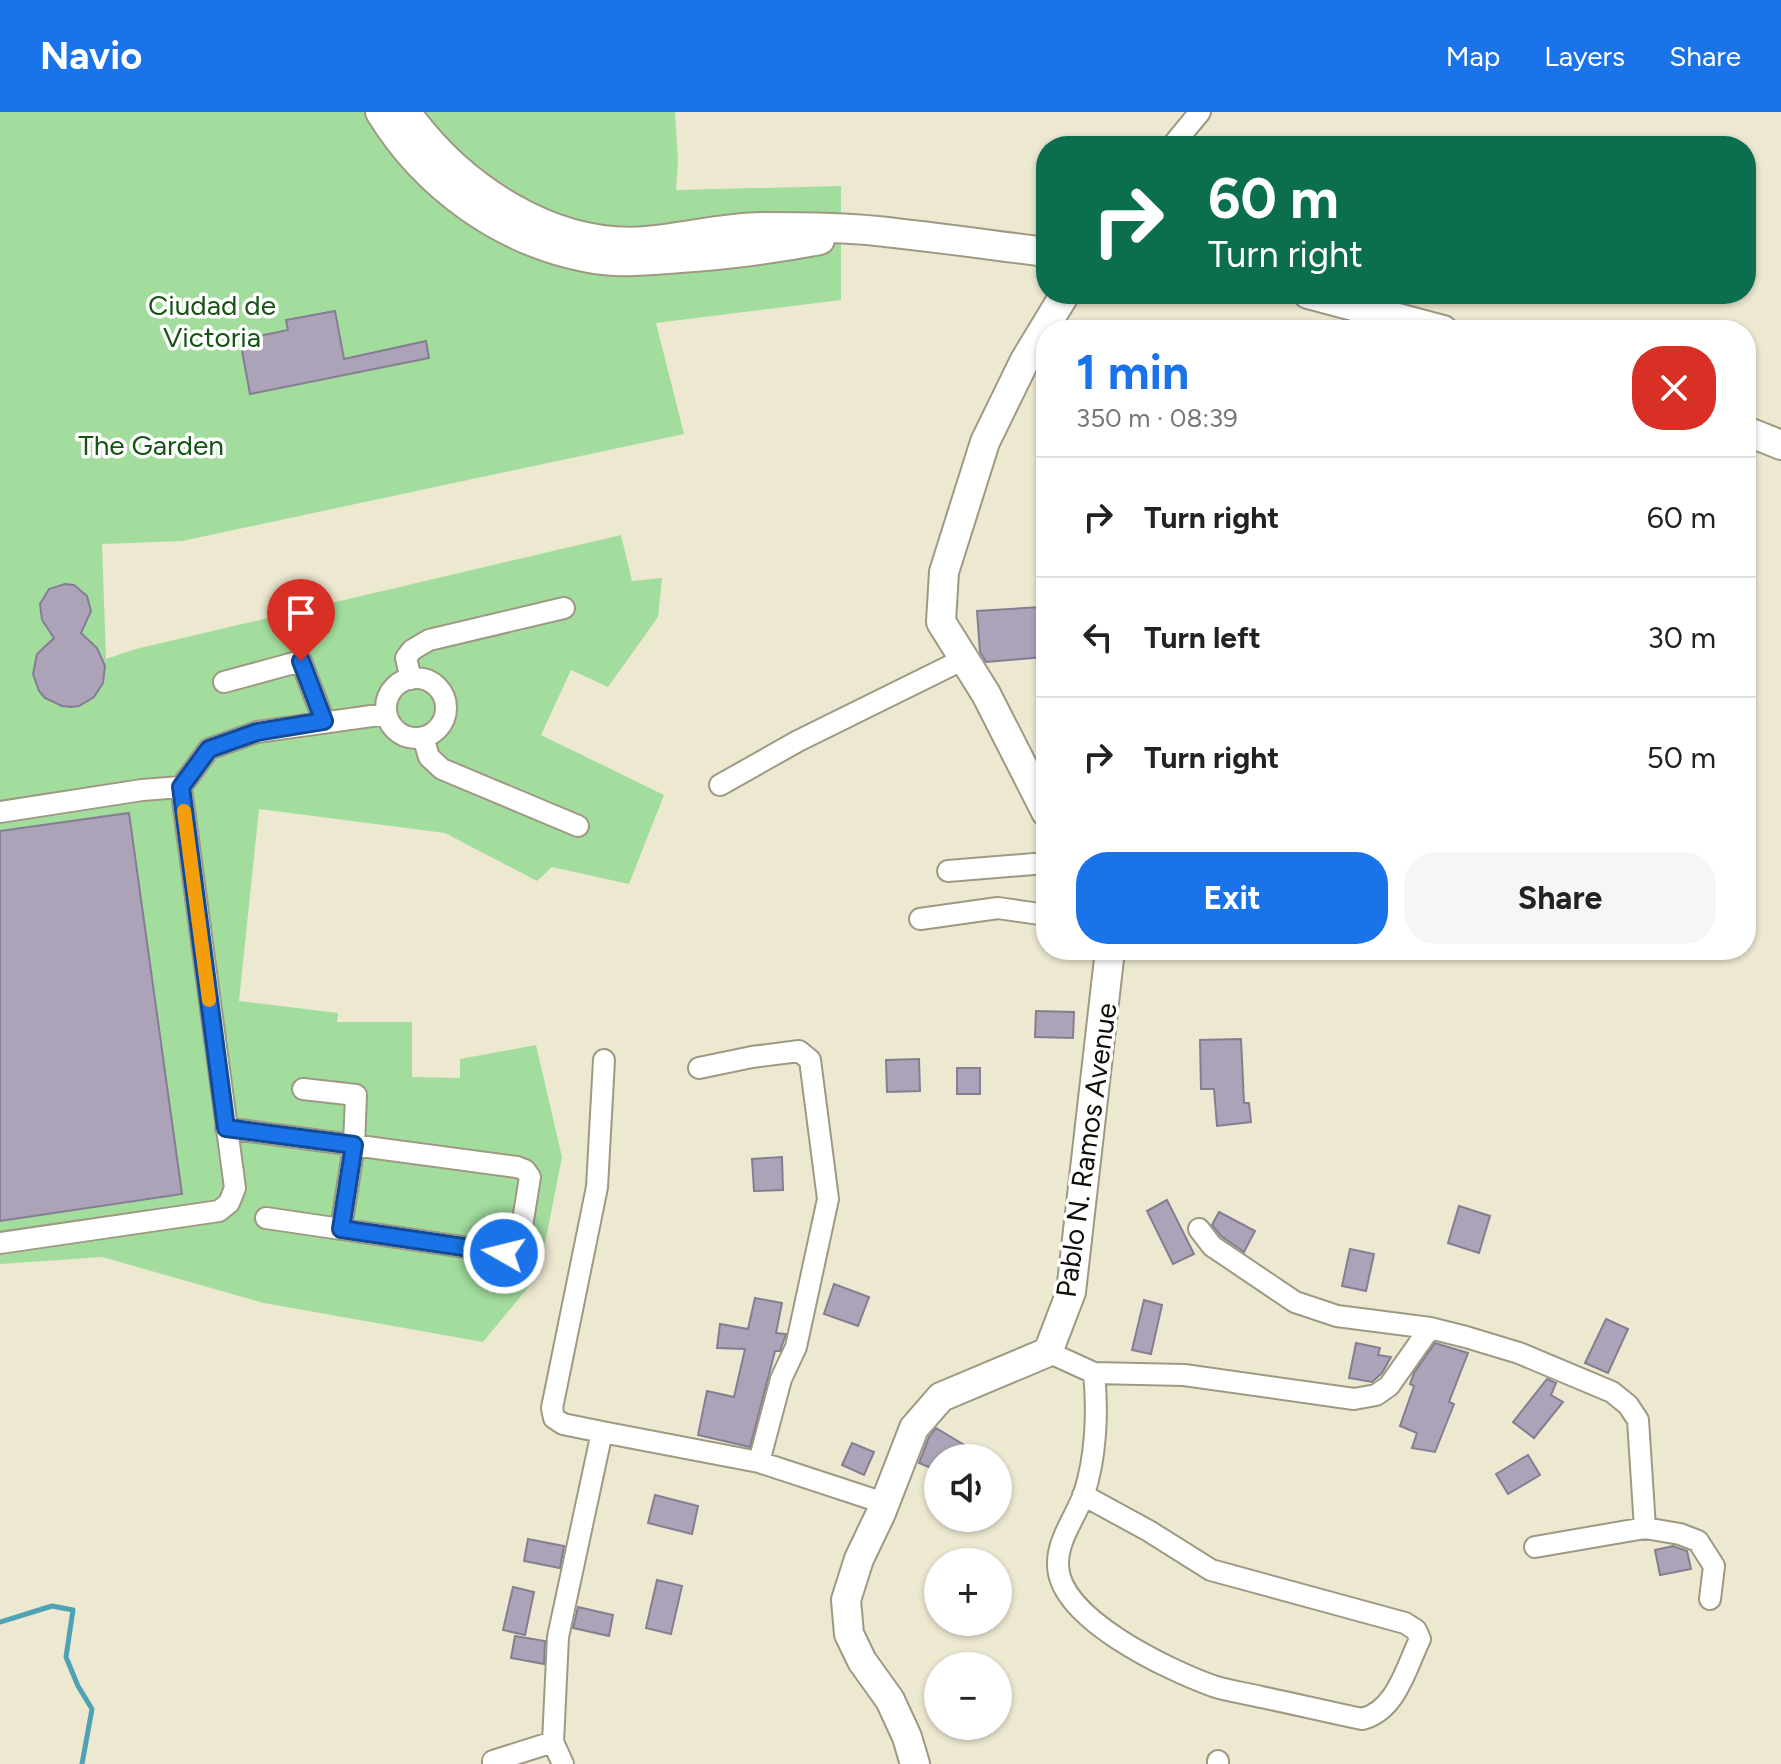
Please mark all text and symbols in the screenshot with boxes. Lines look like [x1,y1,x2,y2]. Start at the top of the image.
text: Navio [40,33,142,79]
text: Map [1446,39,1500,73]
text: Layers [1544,39,1625,73]
text: Share [1669,39,1741,73]
text: 60 m [1208,165,1339,232]
icon: right [1076,168,1180,272]
text: Turn right [1208,233,1363,276]
park label: Ciudad de Victoria [148,288,276,354]
text: 1 min [1076,343,1189,401]
button: close [1632,346,1716,430]
text: 350 m · 08:39 [1076,402,1238,434]
park label: The Garden [78,428,224,462]
icon: right [1076,495,1120,539]
text: Turn right [1144,499,1279,536]
text: 60 m [1647,499,1716,536]
pin [267,579,335,661]
icon: arrive [279,591,323,635]
icon: left [1076,615,1120,659]
text: Turn left [1144,619,1261,656]
text: 30 m [1648,619,1716,656]
icon: right [1076,735,1120,779]
text: Turn right [1144,739,1279,776]
text: 50 m [1647,739,1716,776]
button: Exit [1076,852,1388,944]
button: Share [1404,852,1716,944]
street label: Pablo N. Ramos Avenue [1049,1001,1123,1299]
position arrow [462,1211,546,1295]
map controls [924,1444,1012,1740]
button: sound [924,1444,1012,1532]
button: + [924,1548,1012,1636]
button: − [924,1652,1012,1740]

